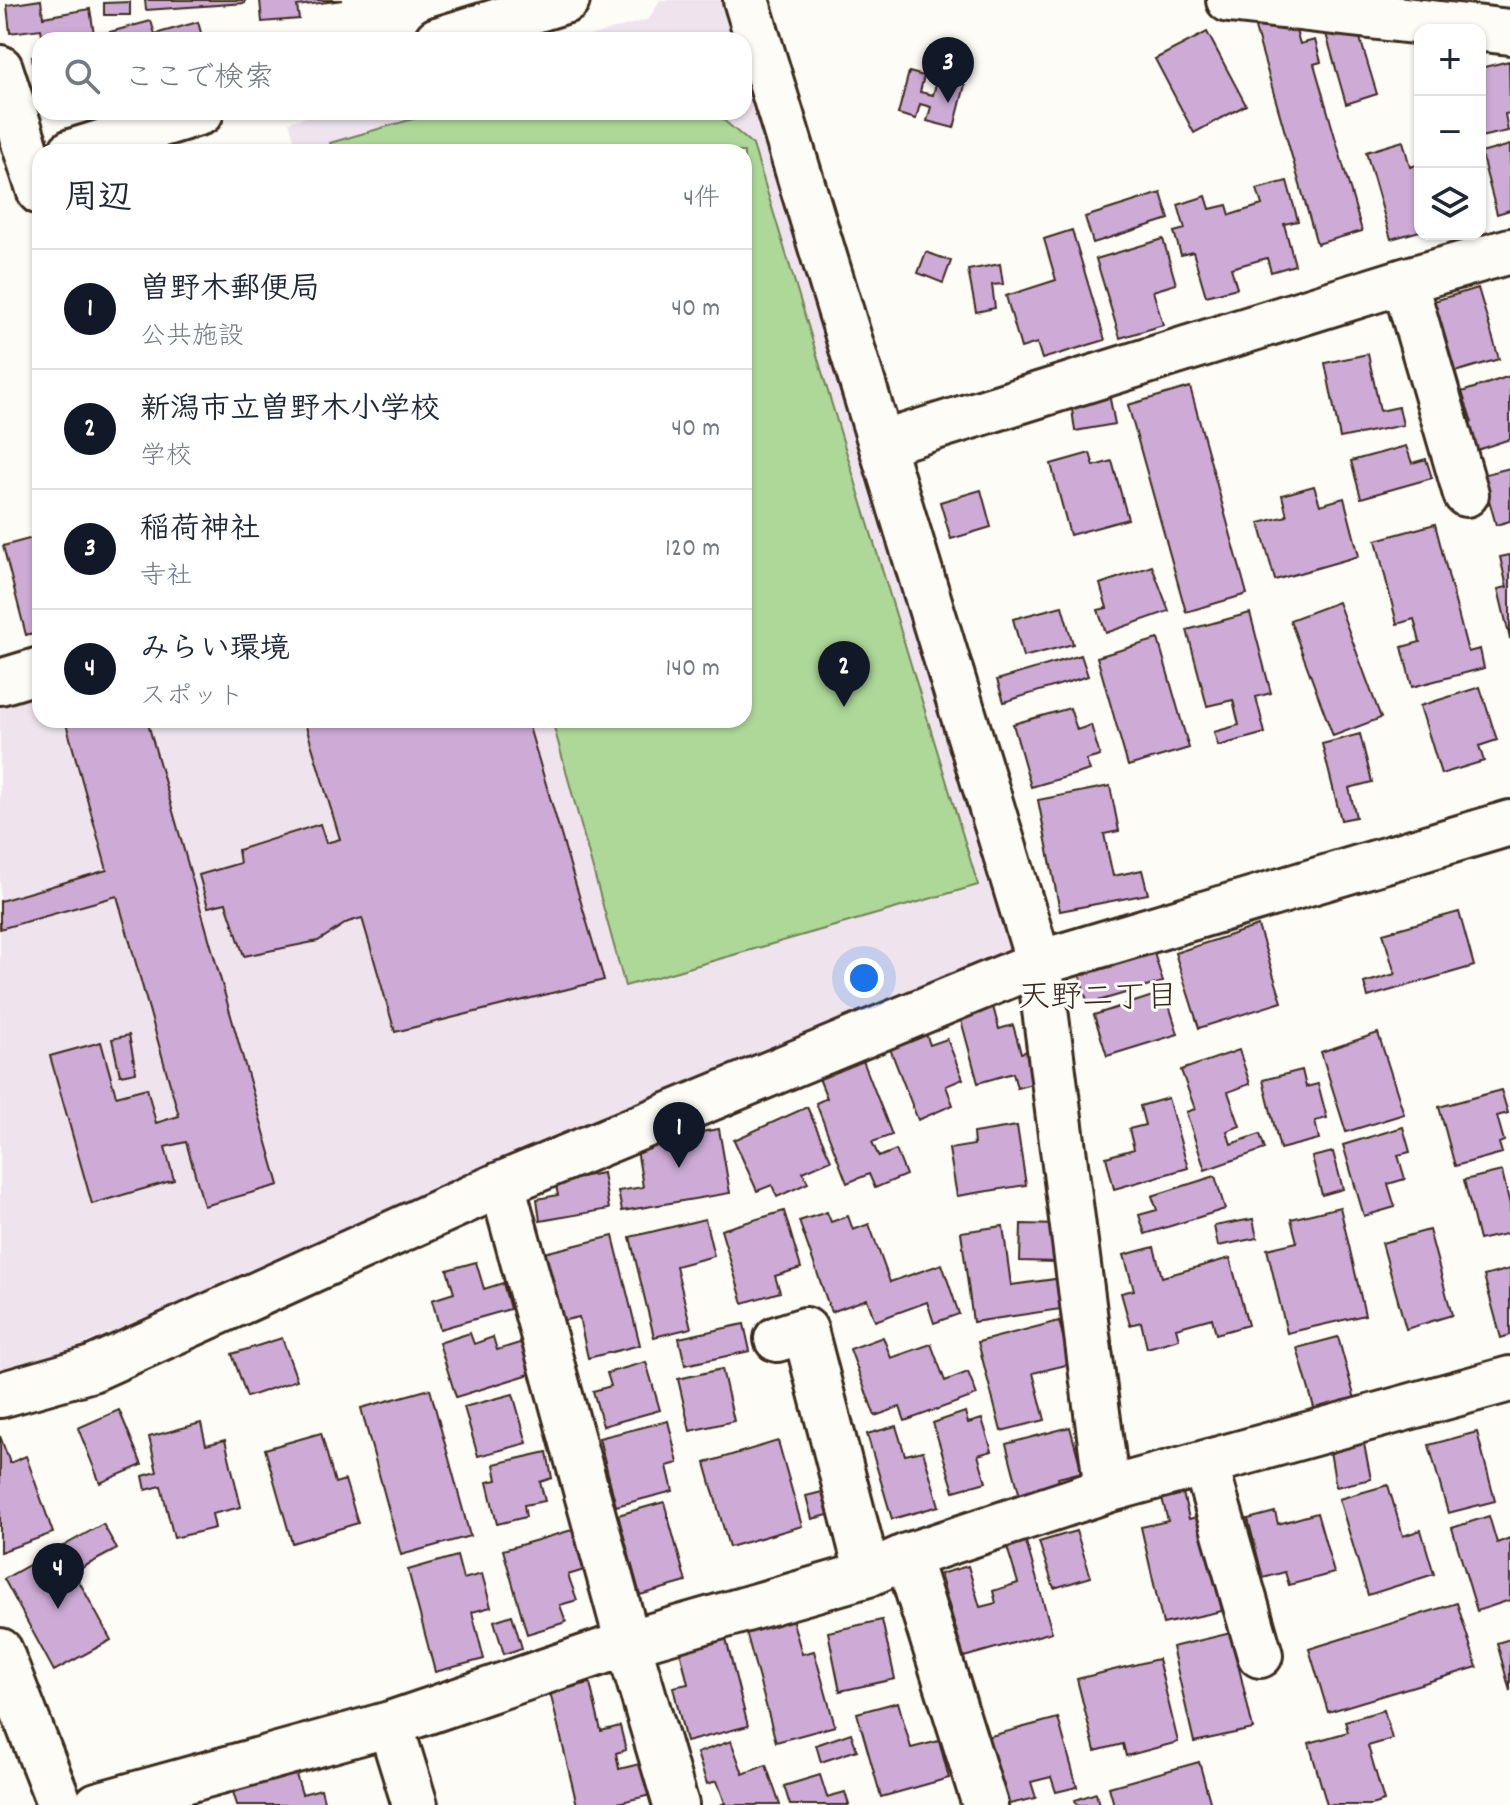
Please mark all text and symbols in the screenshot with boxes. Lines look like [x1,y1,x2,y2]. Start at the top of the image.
map controls [1414,24,1486,240]
button: + [1414,24,1486,96]
search box [32,32,752,120]
pin: 3 [922,37,974,103]
icon: search [60,54,104,98]
text: ここで検索 [124,59,274,102]
button: − [1414,96,1486,168]
button: layers [1414,168,1486,240]
text: 周辺 [64,176,132,225]
text: 4件 [683,181,720,218]
text: 曽野木郵便局 [140,270,320,313]
text: 1 [87,291,93,328]
text: 40 m [671,291,720,328]
text: 公共施設 [140,319,244,356]
text: 新潟市立曽野木小学校 [140,390,440,433]
text: 2 [84,411,96,448]
text: 40 m [671,411,720,448]
text: 学校 [140,439,192,476]
text: 稲荷神社 [140,510,260,553]
text: 3 [84,531,96,568]
text: 120 m [665,531,720,568]
text: 寺社 [140,559,192,596]
text: みらい環境 [140,630,290,673]
pin: 2 [818,641,870,707]
text: 4 [85,651,95,688]
text: 140 m [666,651,720,688]
text: スポット [140,679,244,716]
your location [844,958,884,998]
district label: 天野二丁目 [1018,977,1178,1023]
pin: 1 [653,1102,705,1168]
pin: 4 [32,1543,84,1609]

